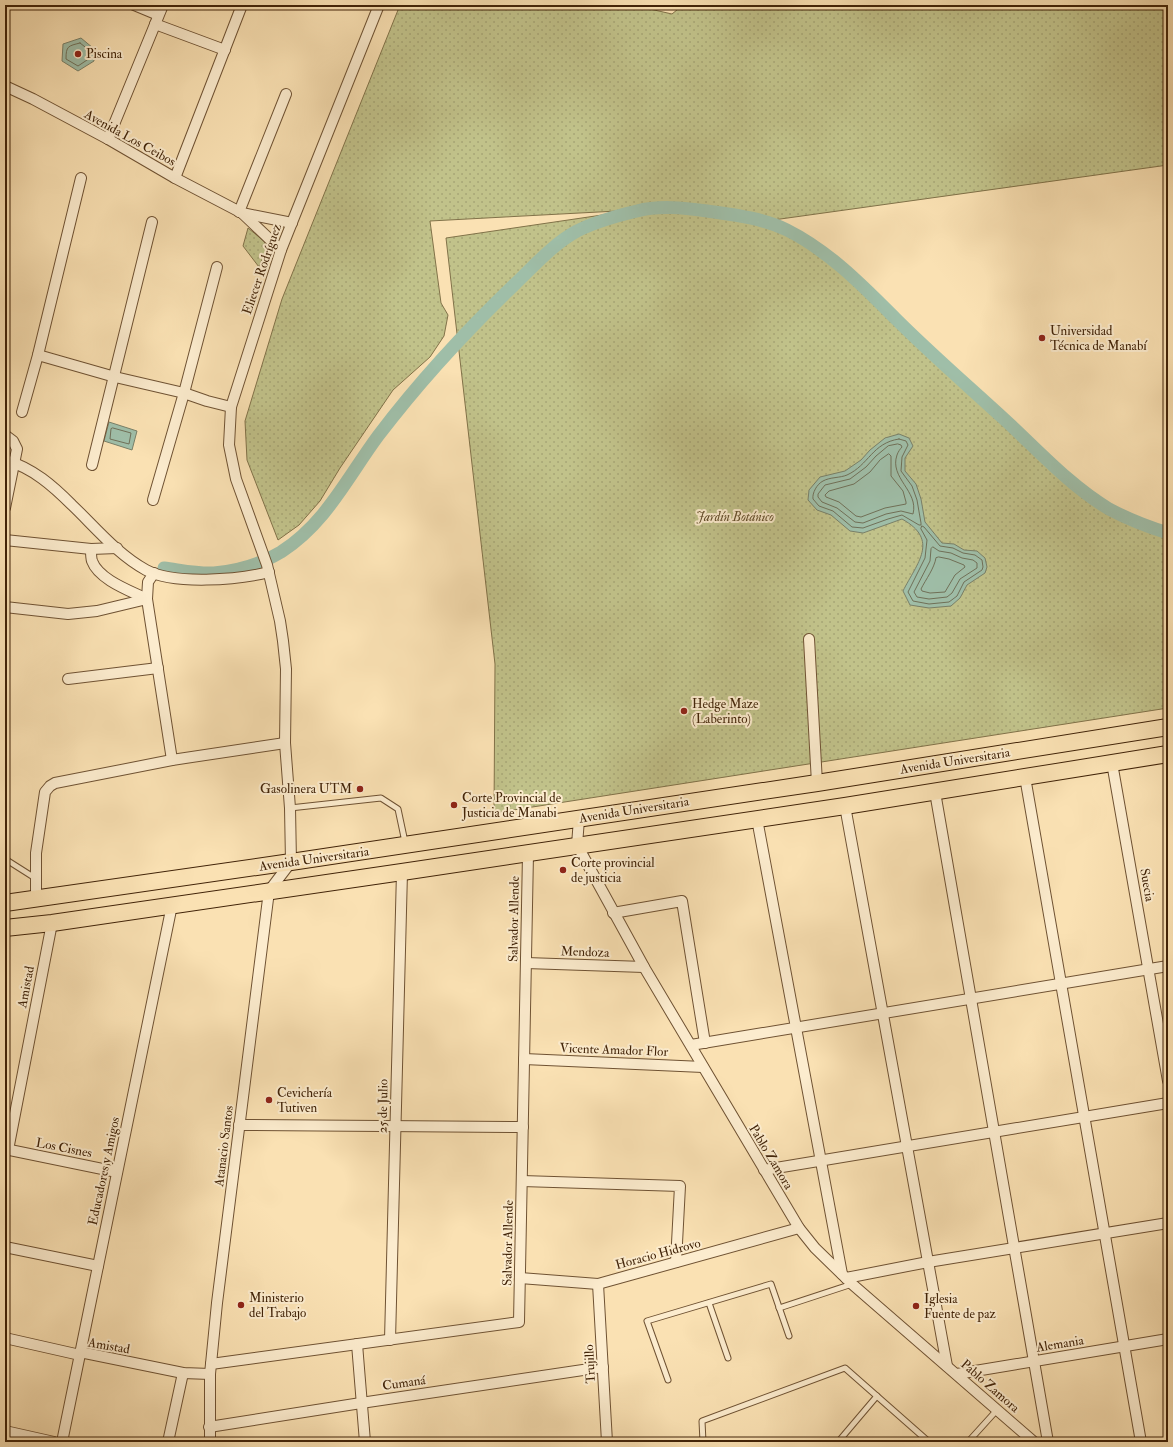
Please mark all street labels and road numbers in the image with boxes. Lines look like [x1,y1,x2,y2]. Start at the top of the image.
street label: Avenida Los Ceibos [81,106,179,170]
street label: Eliecer Rodríguez [239,221,285,316]
street label: Avenida Universitaria [898,744,1012,778]
street label: Avenida Universitaria [577,793,691,827]
street label: Avenida Universitaria [257,843,371,875]
street label: Suecia [1136,867,1158,903]
street label: Salvador Allende [505,875,523,962]
street label: Mendoza [560,943,610,961]
street label: Amistad [14,964,38,1010]
street label: Vicente Amador Flor [559,1040,669,1060]
street label: 25 de Julio [375,1079,391,1133]
street label: Atanacio Santos [211,1104,237,1188]
street label: Educadores y Amigos [85,1115,124,1227]
street label: Pablo Zamora [745,1122,797,1193]
street label: Los Cisnes [35,1135,94,1161]
street label: Salvador Allende [499,1199,517,1286]
street label: Horacio Hidrovo [614,1235,702,1273]
street label: Alemania [1034,1332,1086,1356]
street label: Amistad [86,1334,132,1358]
street label: Trujillo [581,1344,599,1384]
street label: Pablo Zamora [957,1356,1023,1416]
street label: Cumaná [381,1372,427,1394]

